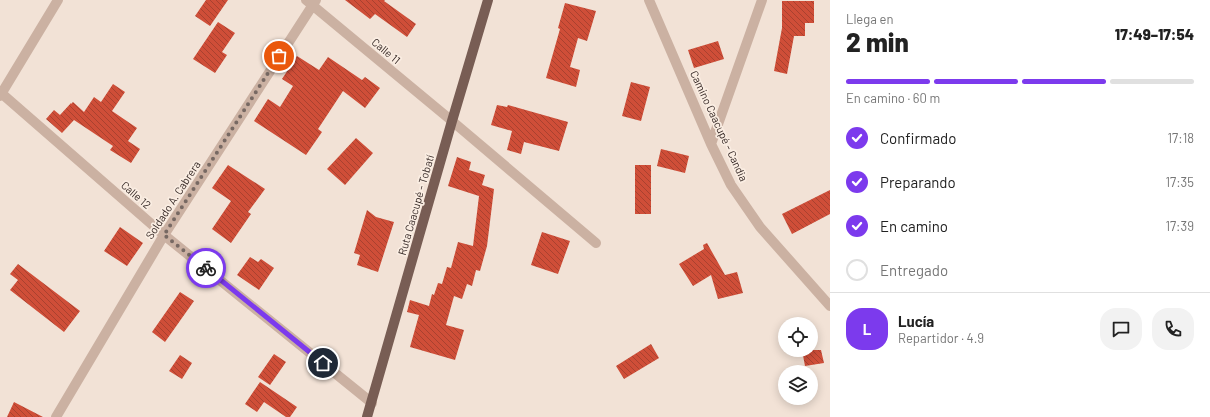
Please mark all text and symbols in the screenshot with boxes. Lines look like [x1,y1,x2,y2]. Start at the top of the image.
text: Llega en [846,11,893,27]
text: 17:49–17:54 [1115,25,1194,43]
text: 2 min [846,26,909,57]
street label: Calle 11 [369,35,403,66]
pin [262,39,296,73]
icon: bag [268,45,290,67]
street label: Camino Caacupé - Candia [688,68,751,183]
text: En camino · 60 m [846,90,940,106]
icon: check [846,127,868,149]
text: Confirmado [880,129,956,147]
text: 17:18 [1168,130,1194,146]
street label: Ruta Caacupé - Tobatí [395,152,436,257]
street label: Soldado A. Cabrera [143,158,203,241]
icon: check [846,171,868,193]
text: Preparando [880,173,956,191]
text: 17:35 [1166,174,1194,190]
street label: Calle 12 [119,178,154,211]
icon: check [846,215,868,237]
text: En camino [880,217,948,235]
text: 17:39 [1165,218,1194,234]
courier [186,248,226,288]
icon: bike [195,257,217,279]
text: Entregado [880,261,948,279]
button: chat [1100,308,1142,350]
button: phone [1152,308,1194,350]
text: Lucía [898,312,934,330]
map controls [778,317,818,405]
button: locate [778,317,818,357]
text: L [863,320,871,338]
text: Repartidor · 4.9 [898,330,984,346]
pin [306,346,340,380]
icon: home [312,352,334,374]
button: layers [778,365,818,405]

